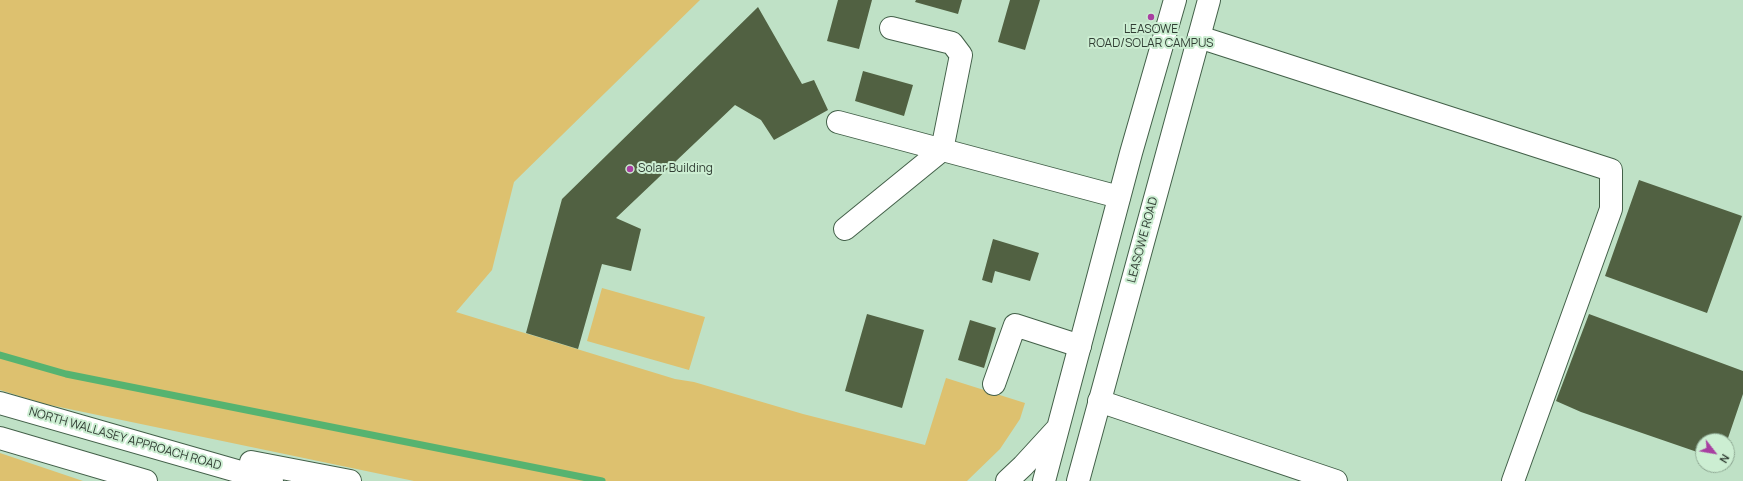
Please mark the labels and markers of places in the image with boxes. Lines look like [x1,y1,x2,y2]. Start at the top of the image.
marker: LEASOWE ROAD/SOLAR CAMPUS [1146,12,1156,22]
place label: LEASOWE ROAD/SOLAR CAMPUS [1089,23,1213,51]
place label: Solar Building [638,162,713,176]
marker: Solar Building [625,164,635,174]

